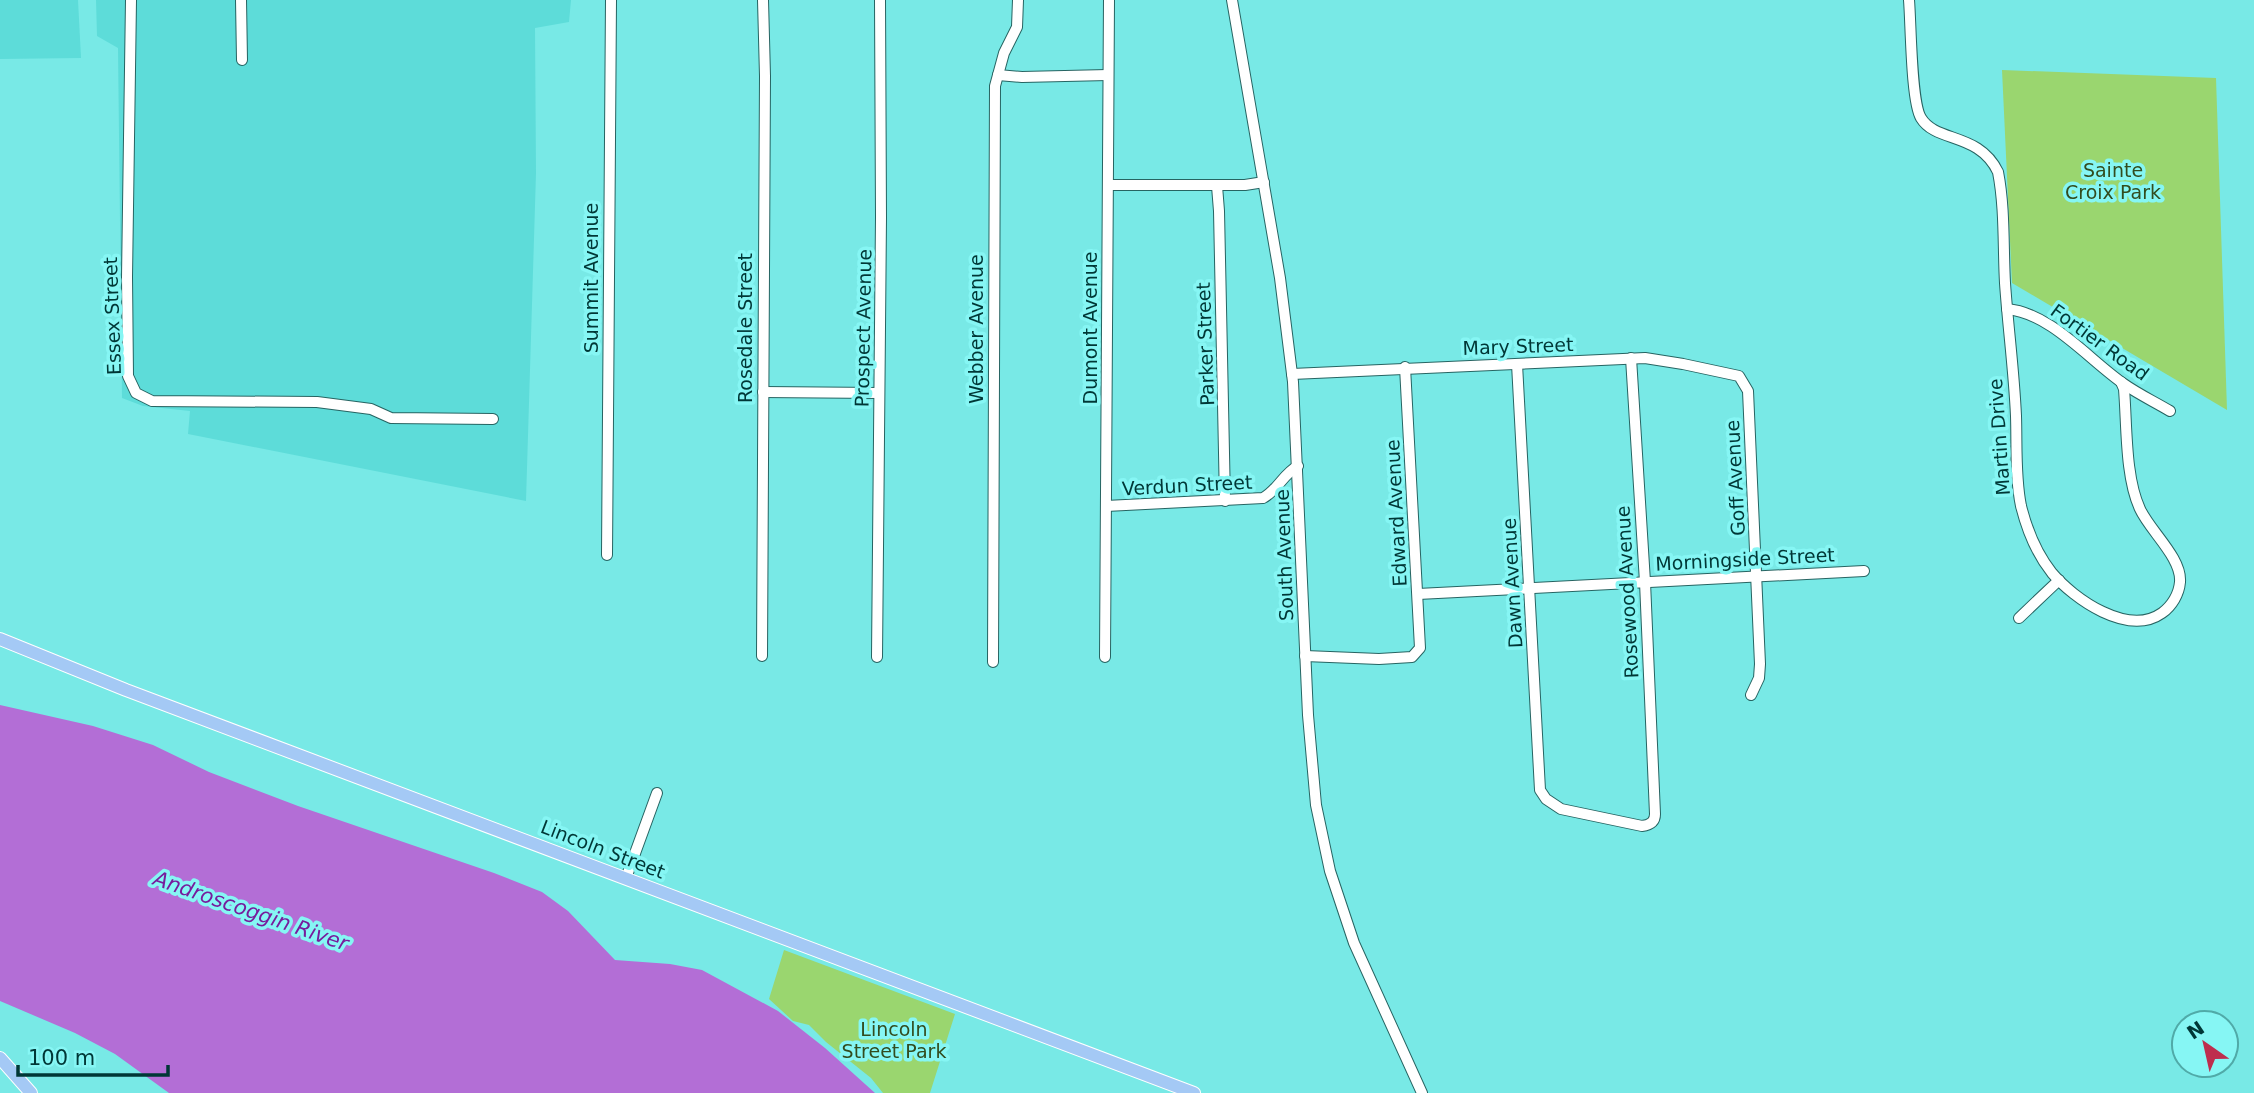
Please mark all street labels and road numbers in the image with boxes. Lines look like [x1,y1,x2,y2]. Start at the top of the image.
street label: Summit Avenue [580,203,602,353]
street label: Prospect Avenue [851,249,875,407]
street label: Dumont Avenue [1079,252,1101,404]
street label: Rosedale Street [734,253,756,403]
street label: Webber Avenue [965,254,987,404]
street label: Essex Street [99,257,125,375]
street label: Parker Street [1192,282,1218,406]
street label: Fortier Road [2047,299,2153,385]
street label: Mary Street [1462,333,1574,359]
street label: Martin Drive [1984,378,2014,496]
street label: Goff Avenue [1721,419,1749,537]
street label: Edward Avenue [1381,439,1411,587]
street label: Verdun Street [1121,471,1253,499]
street label: South Avenue [1271,489,1297,621]
street label: Rosewood Avenue [1611,505,1643,679]
street label: Dawn Avenue [1498,517,1526,649]
street label: Morningside Street [1655,543,1835,575]
street label: Lincoln Street [538,815,668,883]

